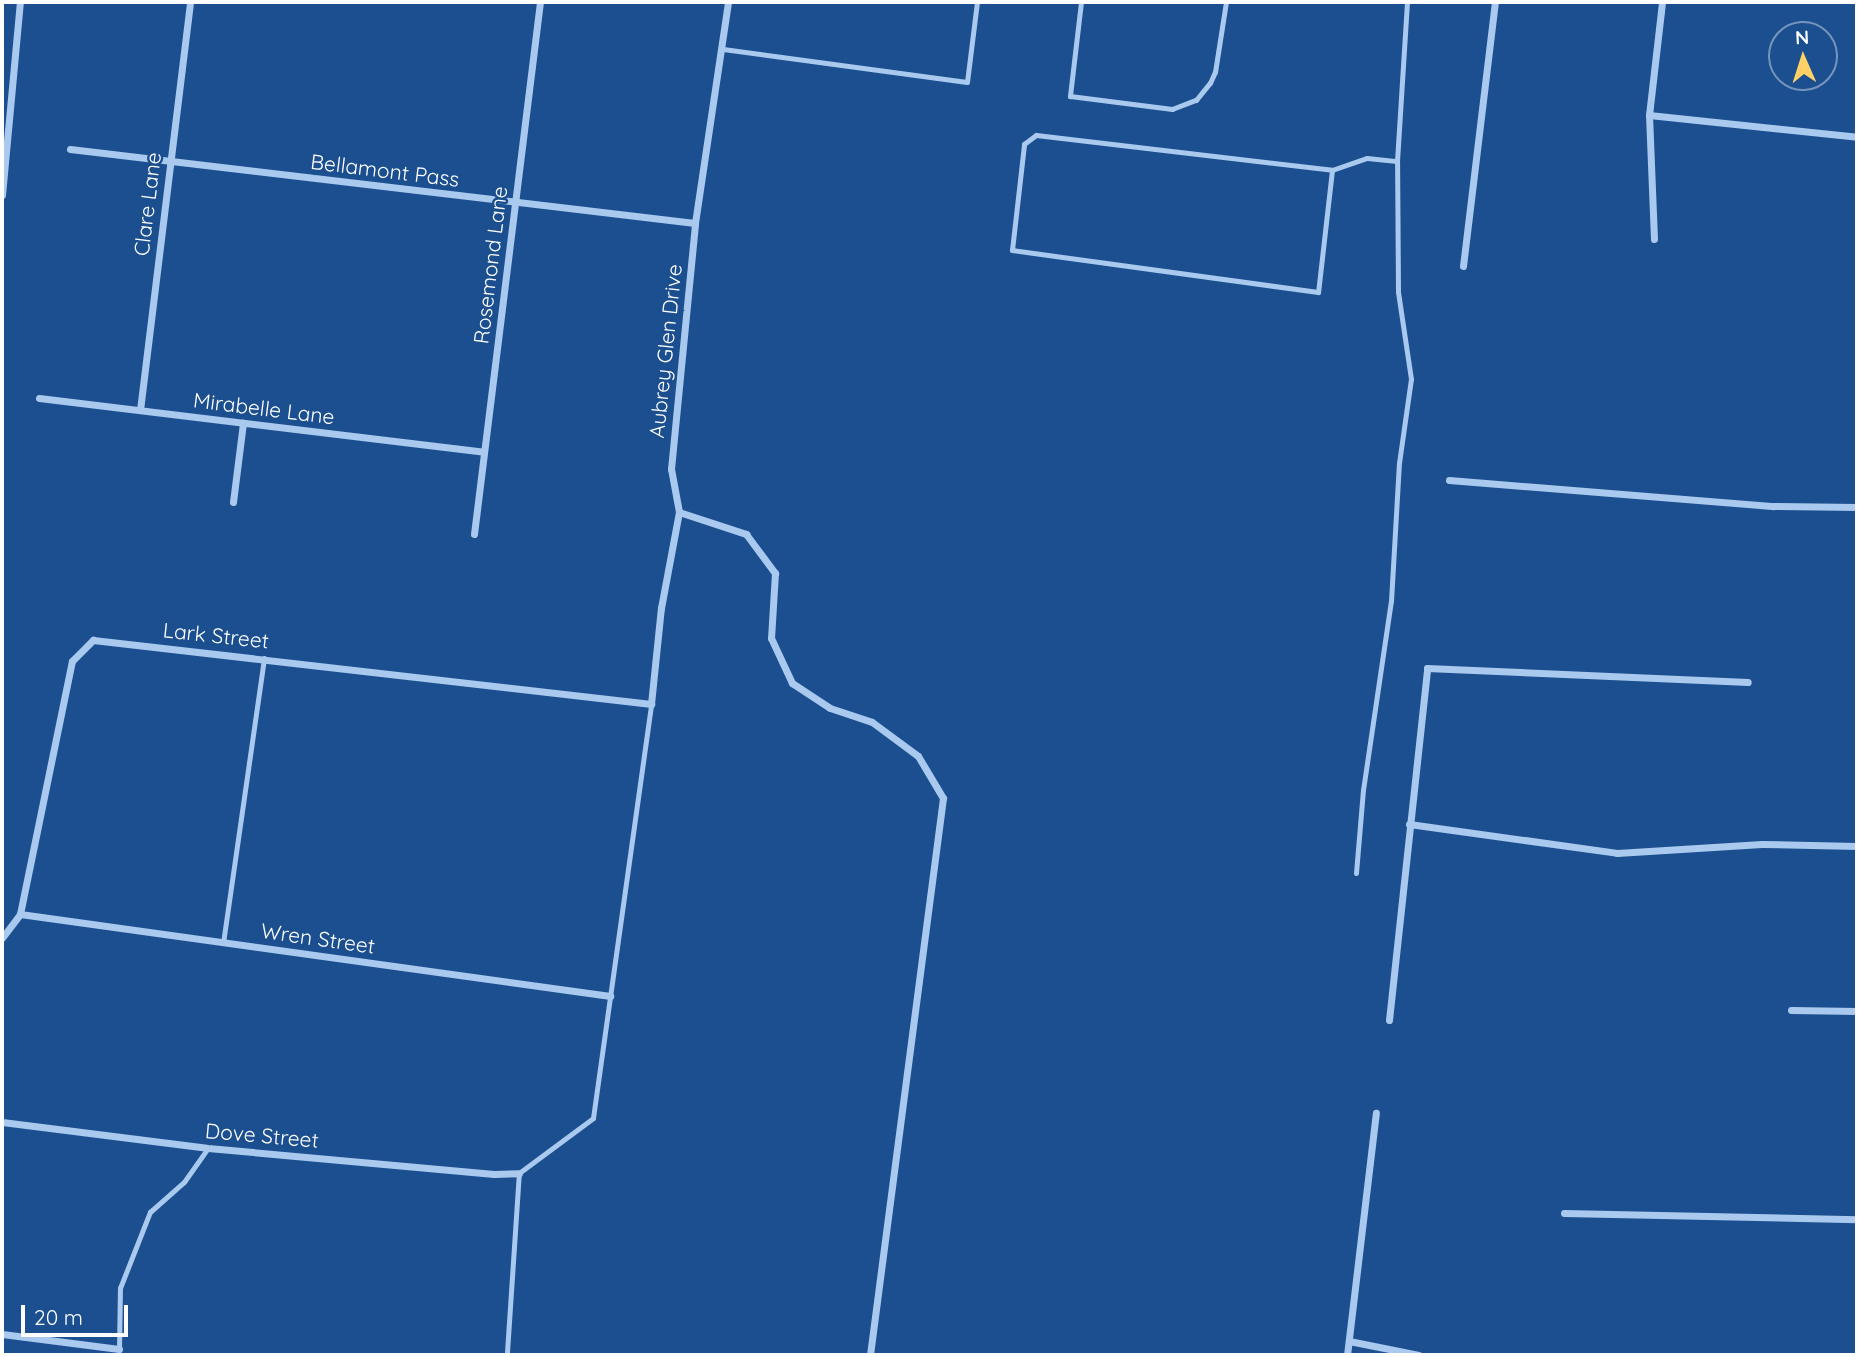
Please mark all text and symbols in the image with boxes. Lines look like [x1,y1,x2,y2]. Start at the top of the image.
north arrow [1768,21,1838,91]
text: N [1794,25,1810,49]
street label: Bellamont Pass [309,148,461,192]
street label: Clare Lane [128,151,166,257]
street label: Rosemond Lane [468,185,512,345]
street label: Aubrey Glen Drive [643,263,687,439]
street label: Mirabelle Lane [192,387,336,429]
street label: Lark Street [162,617,270,653]
street label: Wren Street [259,918,377,958]
street label: Dove Street [204,1117,320,1153]
scale bar [24,1290,131,1334]
text: 20 m [34,1304,83,1330]

